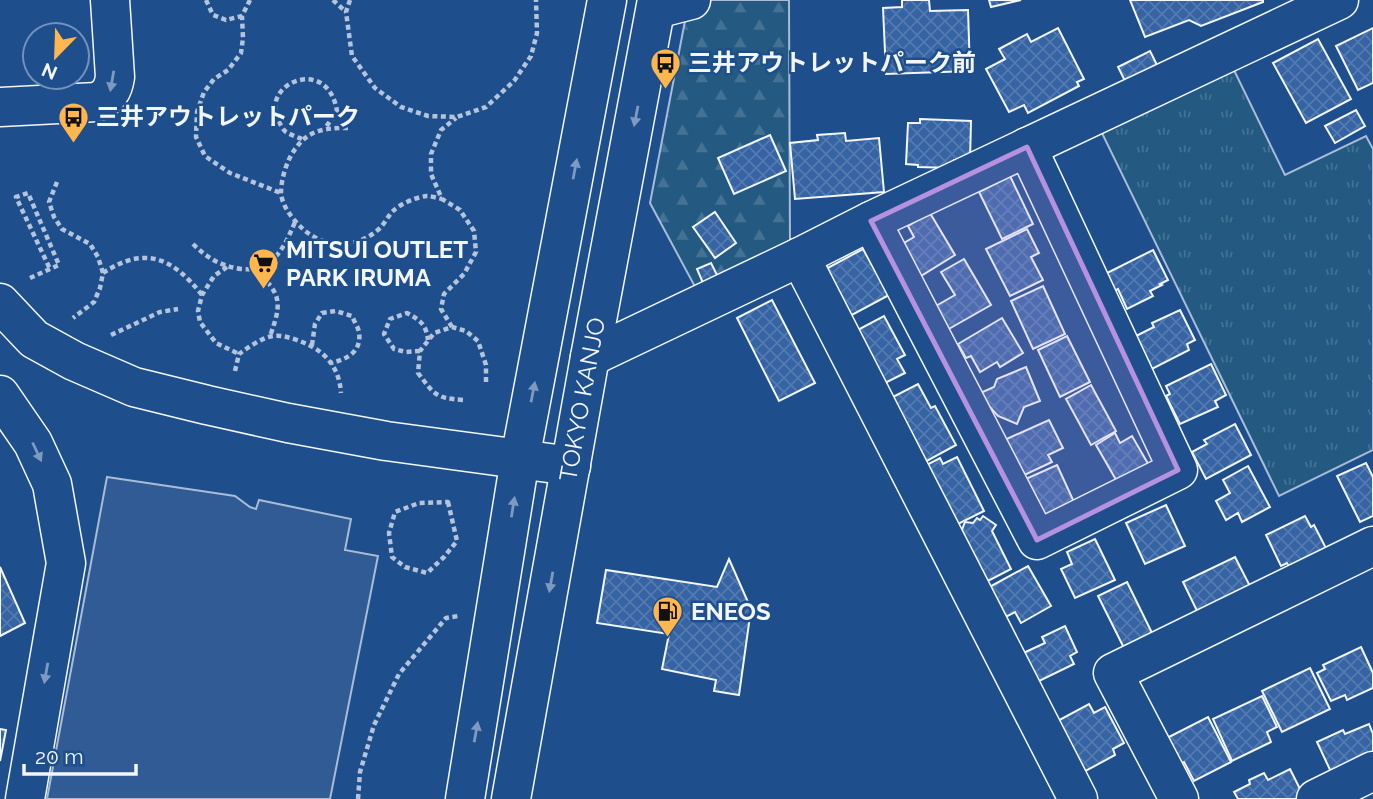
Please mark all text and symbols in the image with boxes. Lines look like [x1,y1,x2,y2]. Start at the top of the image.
north arrow [21,21,91,91]
bus stop icon: 三井アウトレットパーク前 [648,46,682,90]
place label: 三井アウトレットパーク前 [688,48,976,77]
text: N [38,59,60,85]
one-way arrow [107,70,118,92]
bus stop icon: 三井アウトレットパーク [56,100,90,144]
place label: 三井アウトレットパーク [96,102,360,131]
one-way arrow [630,105,641,127]
one-way arrow [570,158,581,180]
place label: MITSUI OUTLET PARK IRUMA [286,235,468,292]
supermarket icon: MITSUI OUTLET PARK IRUMA [246,247,280,291]
street label: TOKYO KANJO [553,315,611,483]
one-way arrow [528,381,539,403]
one-way arrow [32,442,43,462]
one-way arrow [508,496,519,518]
one-way arrow [545,571,556,593]
fuel station icon: ENEOS [651,595,685,639]
place label: ENEOS [691,597,771,626]
one-way arrow [41,663,52,685]
one-way arrow [471,721,482,743]
scale bar [24,732,136,776]
text: 20 m [35,744,83,769]

